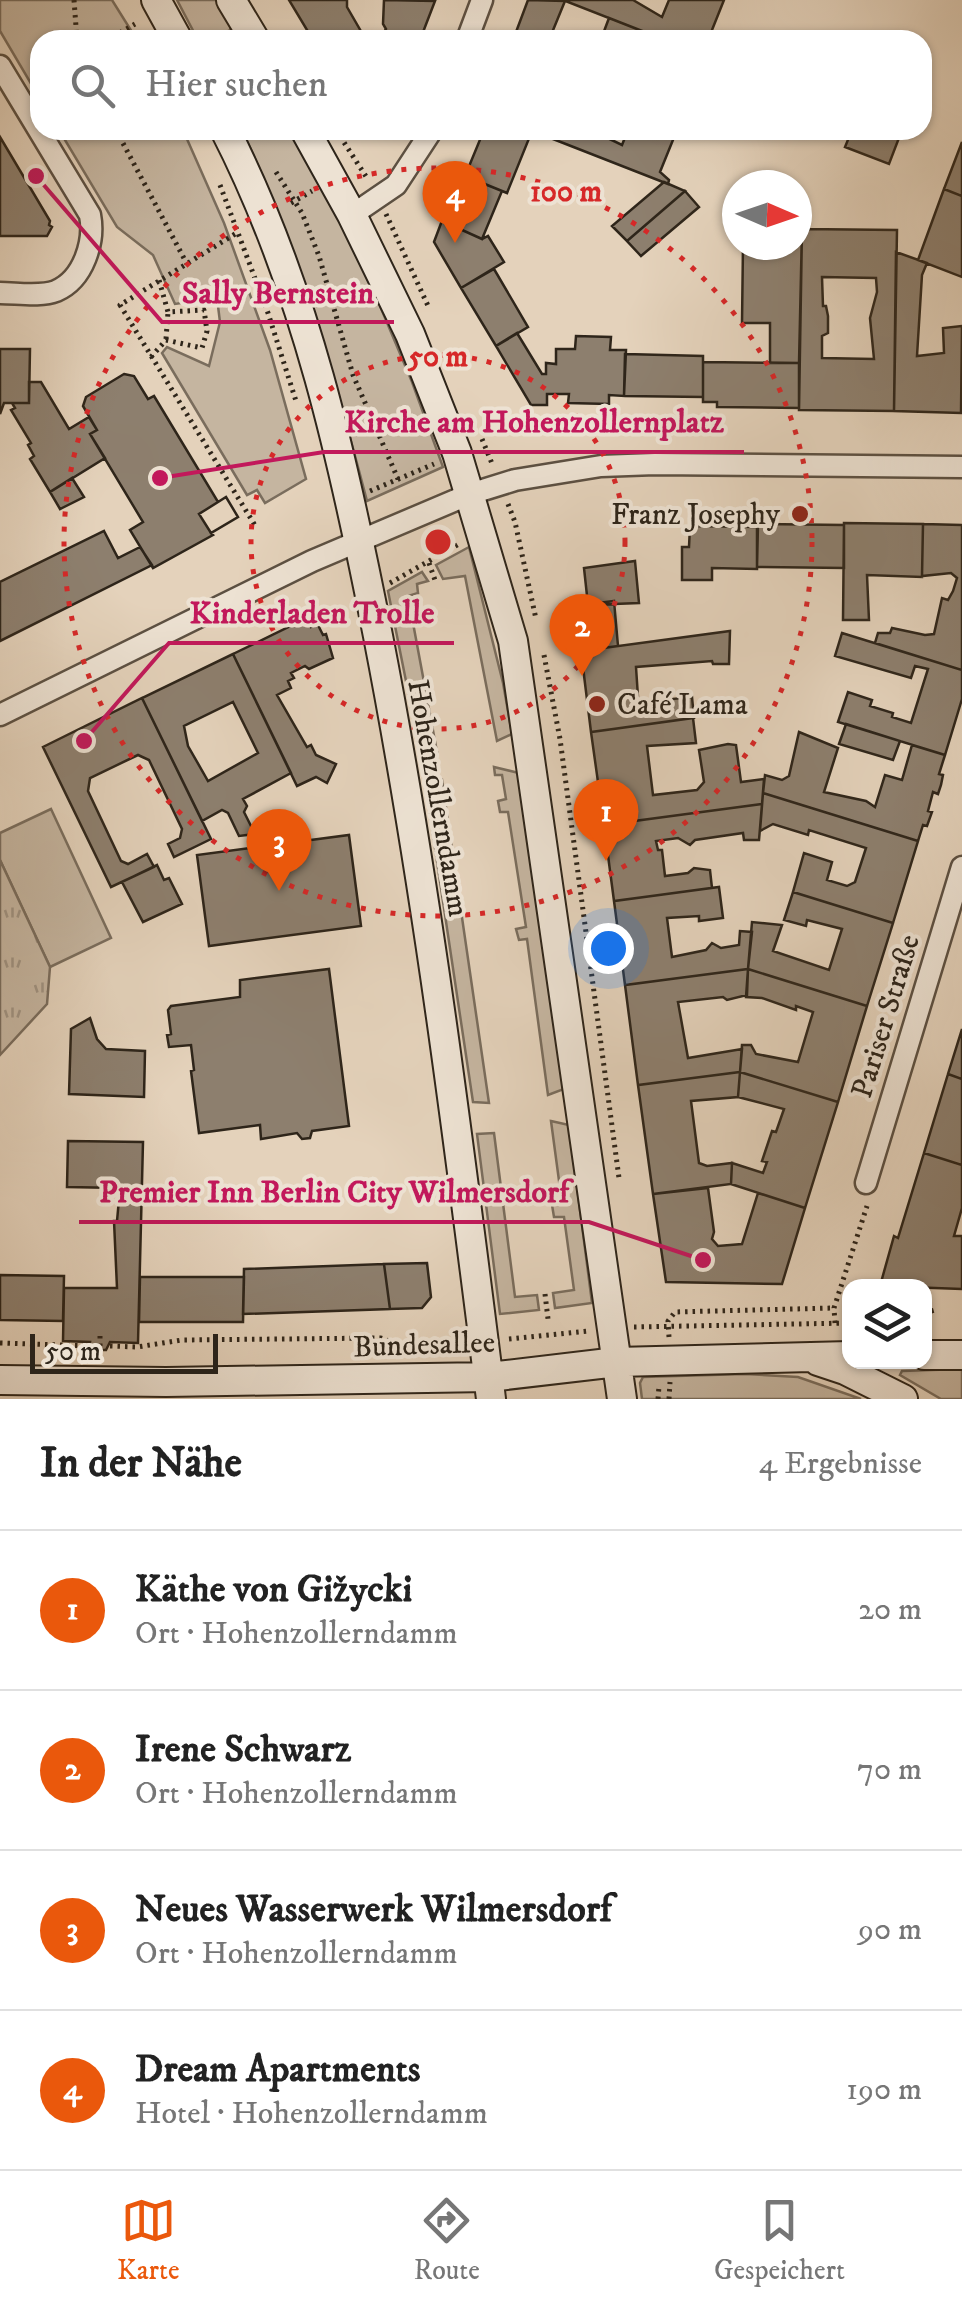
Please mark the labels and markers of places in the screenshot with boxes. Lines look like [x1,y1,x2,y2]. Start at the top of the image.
pin: 4 [422,160,488,243]
callout: Sally Bernstein [162,260,394,322]
callout: Kirche am Hohenzollernplatz [324,390,744,452]
place label: Franz Josephy [611,497,781,534]
marker: Franz Josephy [789,503,811,525]
centre of rings [420,524,456,560]
callout: Kinderladen Trolle [169,581,454,643]
pin: 2 [550,594,614,676]
place label: Café Lama [617,687,748,724]
marker: Café Lama [586,693,608,715]
pin: 1 [574,778,638,861]
pin: 3 [246,808,312,891]
callout: Premier Inn Berlin City Wilmersdorf [79,1160,589,1222]

